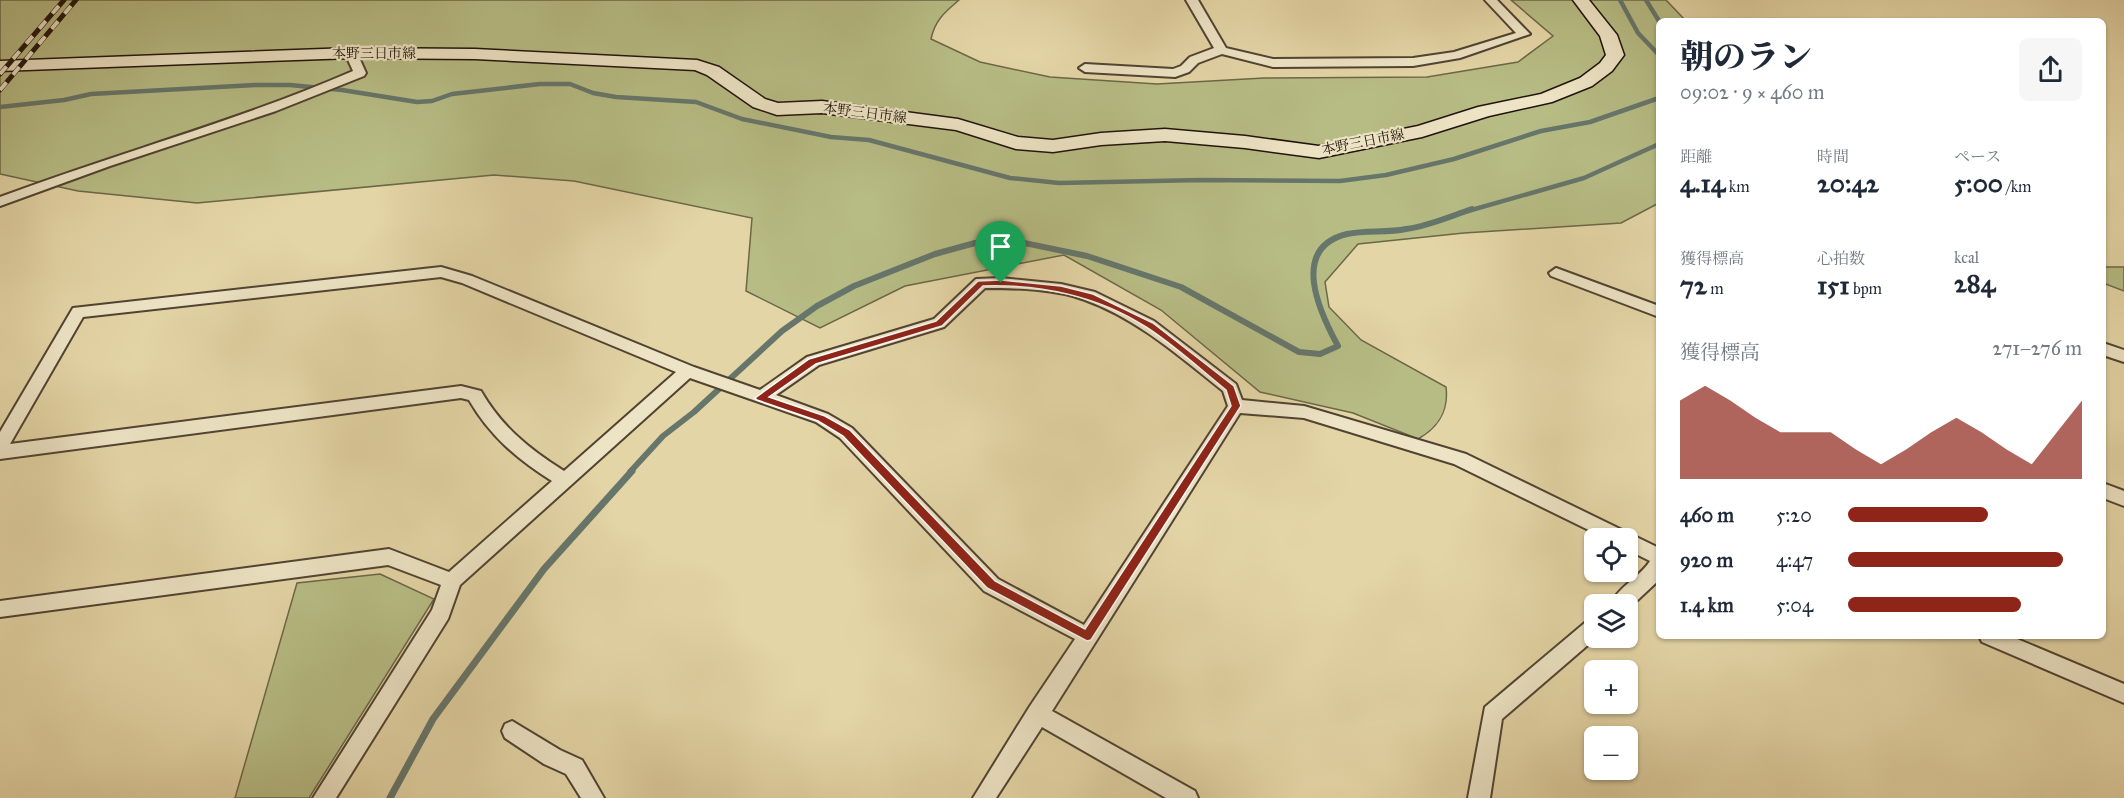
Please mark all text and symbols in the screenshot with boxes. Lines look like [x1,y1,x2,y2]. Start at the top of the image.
text: 朝のラン [1680,37,1812,77]
button: share [2019,38,2082,101]
street label: 本野三日市線 [332,45,416,62]
text: 09:02 · 9 × 460 m [1680,80,1825,104]
street label: 本野三日市線 [822,99,908,127]
street label: 本野三日市線 [1320,126,1406,158]
text: 距離 [1680,147,1712,166]
text: 時間 [1817,147,1849,166]
text: ペース [1954,147,2001,166]
text: 4.14 [1680,167,1725,199]
text: 20:42 [1817,167,1879,199]
text: 5:00 [1954,167,2003,199]
text: km [1725,177,1750,196]
text: /km [2003,177,2032,196]
pin [975,221,1026,283]
icon: arrive [984,230,1017,263]
text: kcal [1954,248,1979,267]
text: 獲得標高 [1680,249,1744,268]
text: 心拍数 [1817,249,1865,268]
text: 284 [1954,267,1995,299]
text: 72 [1680,269,1707,301]
text: 151 [1817,269,1849,301]
text: m [1707,279,1724,298]
text: bpm [1849,279,1882,298]
text: 271–276 m [1992,336,2082,360]
text: 獲得標高 [1680,340,1760,364]
text: 460 m [1680,503,1734,527]
text: 5:20 [1776,503,1812,527]
map controls [1584,528,1638,780]
button: locate [1584,528,1638,582]
text: 920 m [1680,548,1733,572]
text: 4:47 [1776,548,1813,572]
text: 1.4 km [1680,593,1734,617]
text: 5:04 [1776,593,1813,617]
button: layers [1584,594,1638,648]
button: + [1584,660,1638,714]
button: − [1584,726,1638,780]

